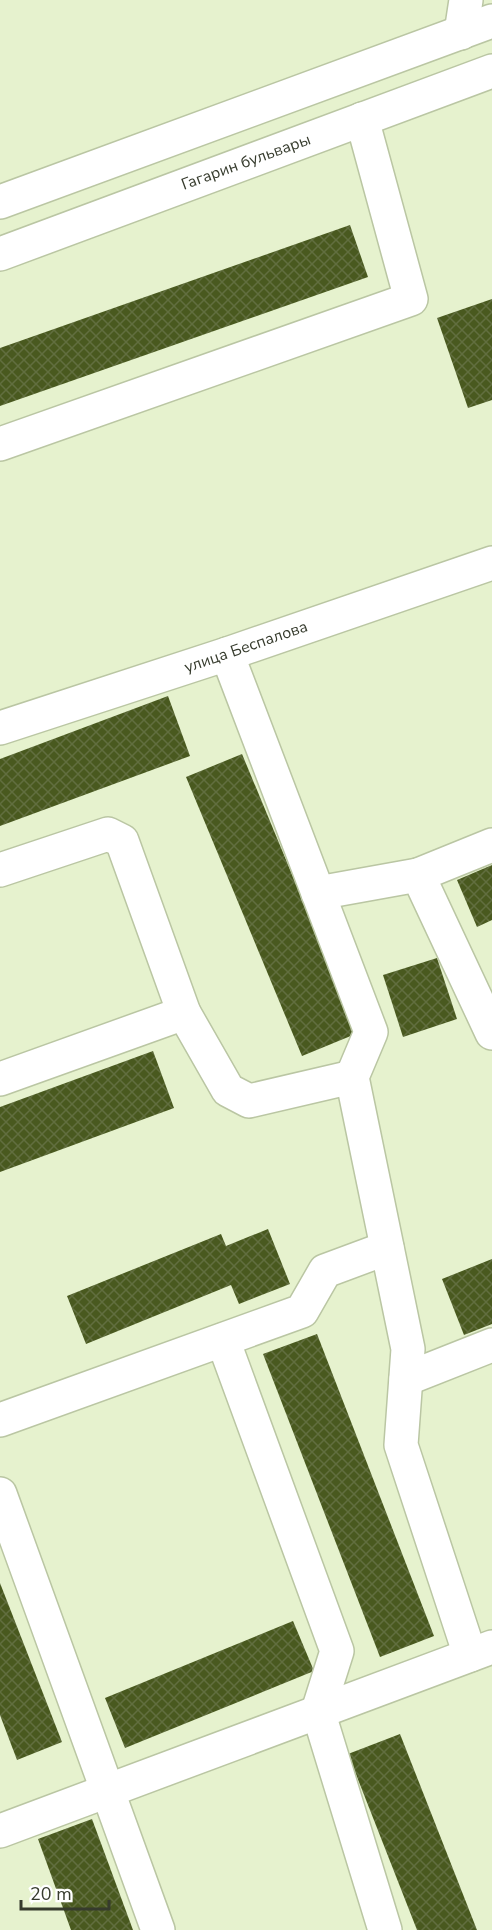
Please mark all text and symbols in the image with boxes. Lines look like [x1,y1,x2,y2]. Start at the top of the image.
street label: Гагарин бульвары [178,128,314,196]
street label: улица Беспалова [181,616,311,678]
scale bar [21,1873,110,1911]
text: 20 m [30,1882,72,1906]

